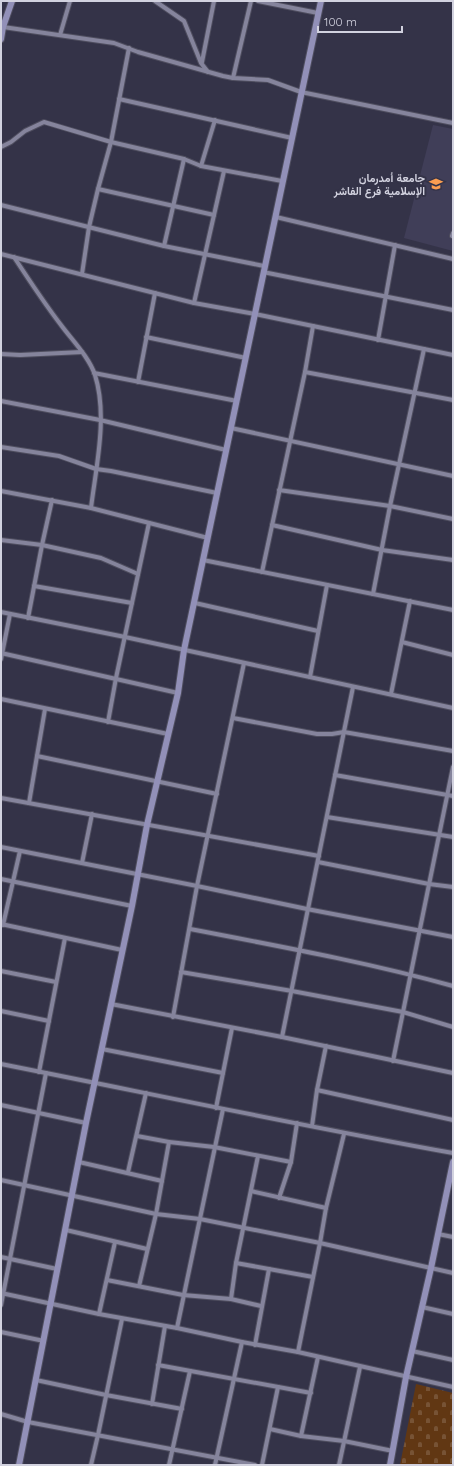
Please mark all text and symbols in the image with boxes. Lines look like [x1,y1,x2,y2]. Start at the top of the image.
scale bar [318,8,402,34]
text: 100 m [324,14,357,29]
place label: جامعة أمدرمان الإسلامية فرع الفاشر [333,171,426,199]
school or university icon: جامعة أمدرمان الإسلامية فرع الفاشر [428,176,444,192]

